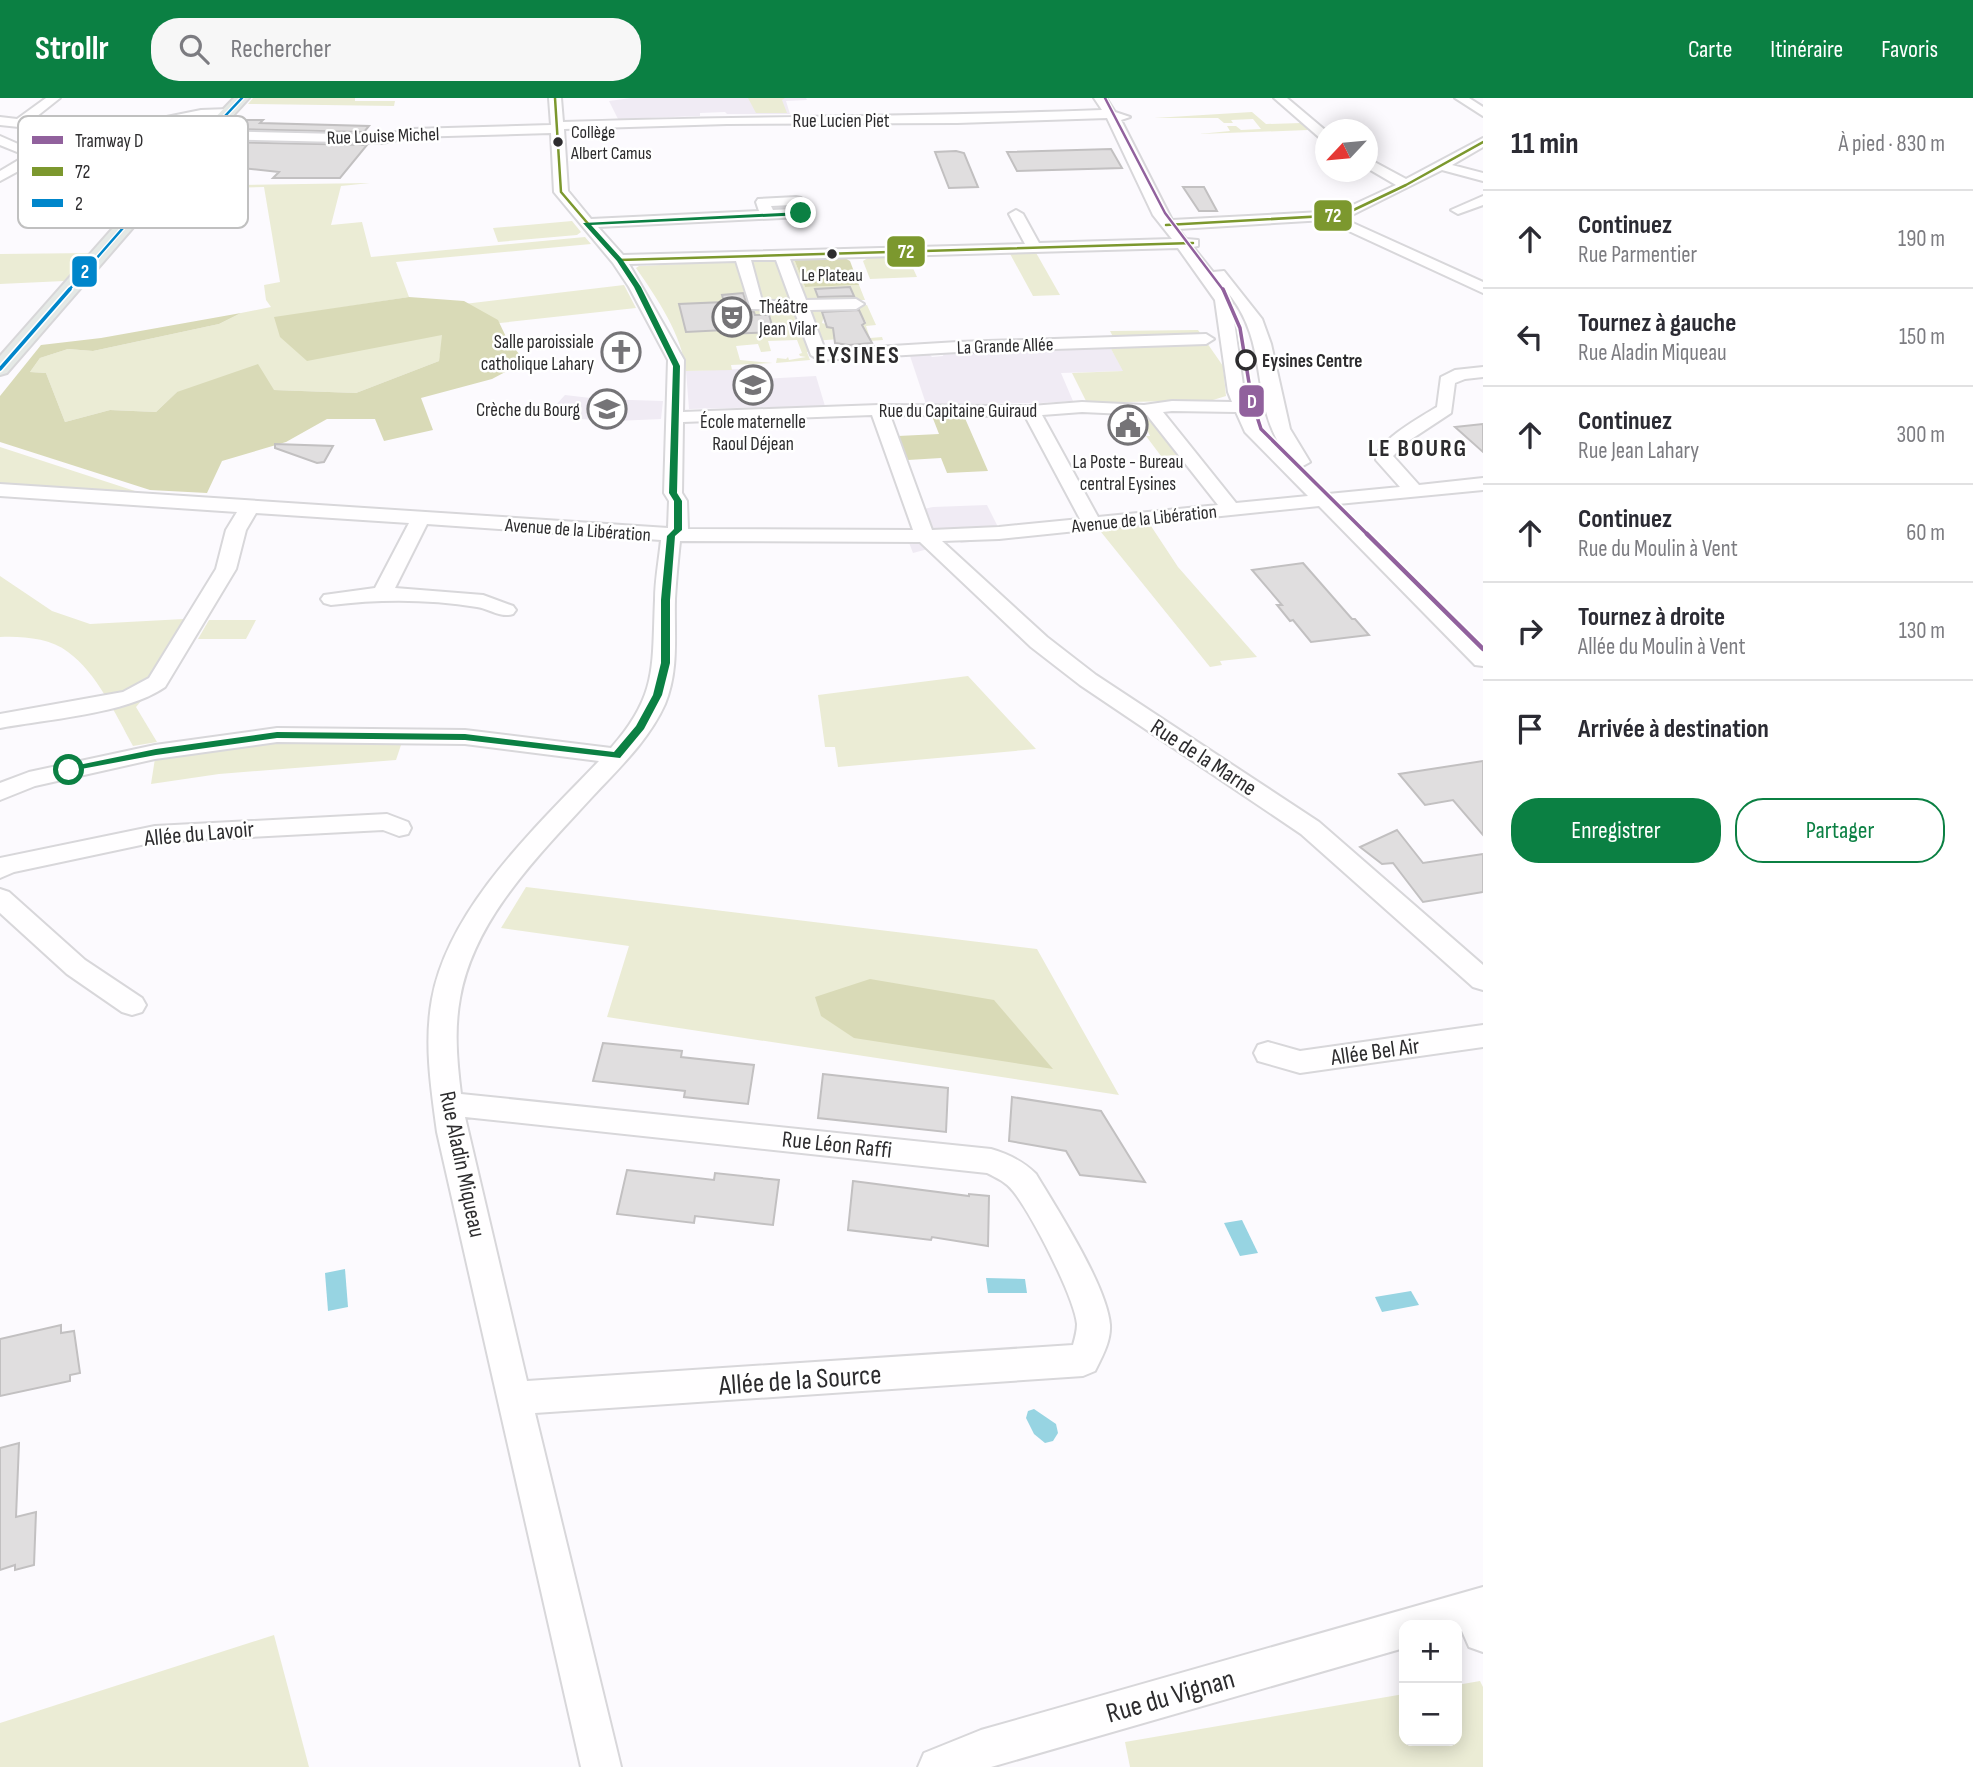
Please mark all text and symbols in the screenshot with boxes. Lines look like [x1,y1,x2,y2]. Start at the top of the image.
search box [151,18,641,81]
text: Strollr [35,29,109,69]
icon: search [175,30,213,68]
text: Rechercher [231,34,331,65]
text: Carte [1688,35,1732,64]
text: Itinéraire [1770,35,1843,64]
text: Favoris [1881,35,1938,64]
street label: Rue Lucien Piet [792,110,890,133]
legend [18,116,248,228]
north arrow [1315,119,1378,182]
place label: Collège Albert Camus [570,122,652,164]
street label: Rue Louise Michel [326,123,440,150]
text: 11 min [1511,126,1579,162]
text: Tramway D [75,130,143,153]
text: À pied · 830 m [1839,130,1945,158]
marker: Collège Albert Camus [551,135,565,149]
text: 72 [75,161,90,184]
text: 2 [75,193,83,216]
route end [785,197,816,228]
line badge: 72 [1313,199,1353,232]
text: 72 [1325,205,1341,228]
text: Continuez [1578,210,1672,241]
icon: ahead [1511,220,1549,258]
text: 190 m [1898,225,1945,253]
line badge: 72 [886,235,926,268]
text: 72 [898,241,914,264]
text: Rue Parmentier [1578,241,1697,269]
marker: Le Plateau [825,247,839,261]
line badge: 2 [71,255,98,288]
text: 2 [81,261,89,284]
place label: Le Plateau [801,265,863,286]
theatre icon: Théâtre Jean Vilar [711,296,753,338]
place label: Théâtre Jean Vilar [758,296,818,341]
text: Tournez à gauche [1578,308,1736,339]
icon: left [1511,318,1549,356]
text: 150 m [1899,323,1945,351]
place label: Salle paroissiale catholique Lahary [481,331,595,376]
church icon: Salle paroissiale catholique Lahary [600,331,642,373]
street label: La Grande Allée [956,333,1054,360]
text: Rue Aladin Miqueau [1578,339,1727,367]
district label: EYSINES [815,341,901,370]
marker: Eysines Centre [1236,350,1256,370]
place label: Eysines Centre [1262,350,1362,373]
school or university icon: École maternelle Raoul Déjean [732,364,774,406]
line badge: D [1238,384,1265,418]
school or university icon: Crèche du Bourg [586,388,628,430]
text: D [1247,391,1257,414]
place label: Crèche du Bourg [476,399,580,422]
street label: Rue du Capitaine Guiraud [879,400,1037,423]
public building icon: La Poste - Bureau central Eysines [1107,404,1149,446]
text: Continuez [1578,406,1672,437]
place label: École maternelle Raoul Déjean [700,411,806,456]
icon: ahead [1511,416,1549,454]
text: 300 m [1896,421,1945,449]
district label: LE BOURG [1368,434,1468,463]
text: Rue Jean Lahary [1578,437,1699,465]
place label: La Poste - Bureau central Eysines [1073,451,1183,496]
street label: Avenue de la Libération [1069,500,1218,539]
text: Continuez [1578,504,1672,535]
street label: Avenue de la Libération [503,514,651,547]
icon: ahead [1511,514,1549,552]
text: 60 m [1906,519,1945,547]
text: Rue du Moulin à Vent [1578,535,1738,563]
text: Tournez à droite [1578,602,1725,633]
icon: right [1511,612,1549,650]
text: 130 m [1899,617,1945,645]
text: Allée du Moulin à Vent [1578,633,1746,661]
icon: arrive [1511,710,1549,748]
street label: Rue de la Marne [1145,713,1262,802]
text: Arrivée à destination [1578,714,1769,745]
route start [53,754,84,785]
button: Enregistrer [1511,798,1721,863]
button: Partager [1735,798,1945,863]
street label: Allée du Lavoir [142,815,256,853]
street label: Allée Bel Air [1328,1032,1422,1072]
street label: Rue Aladin Miqueau [433,1089,491,1240]
street label: Rue Léon Raffi [781,1125,893,1165]
street label: Allée de la Source [717,1358,882,1403]
map controls [1399,1620,1462,1746]
button: + [1399,1620,1462,1683]
street label: Rue du Vignan [1102,1662,1238,1730]
button: − [1399,1683,1462,1746]

